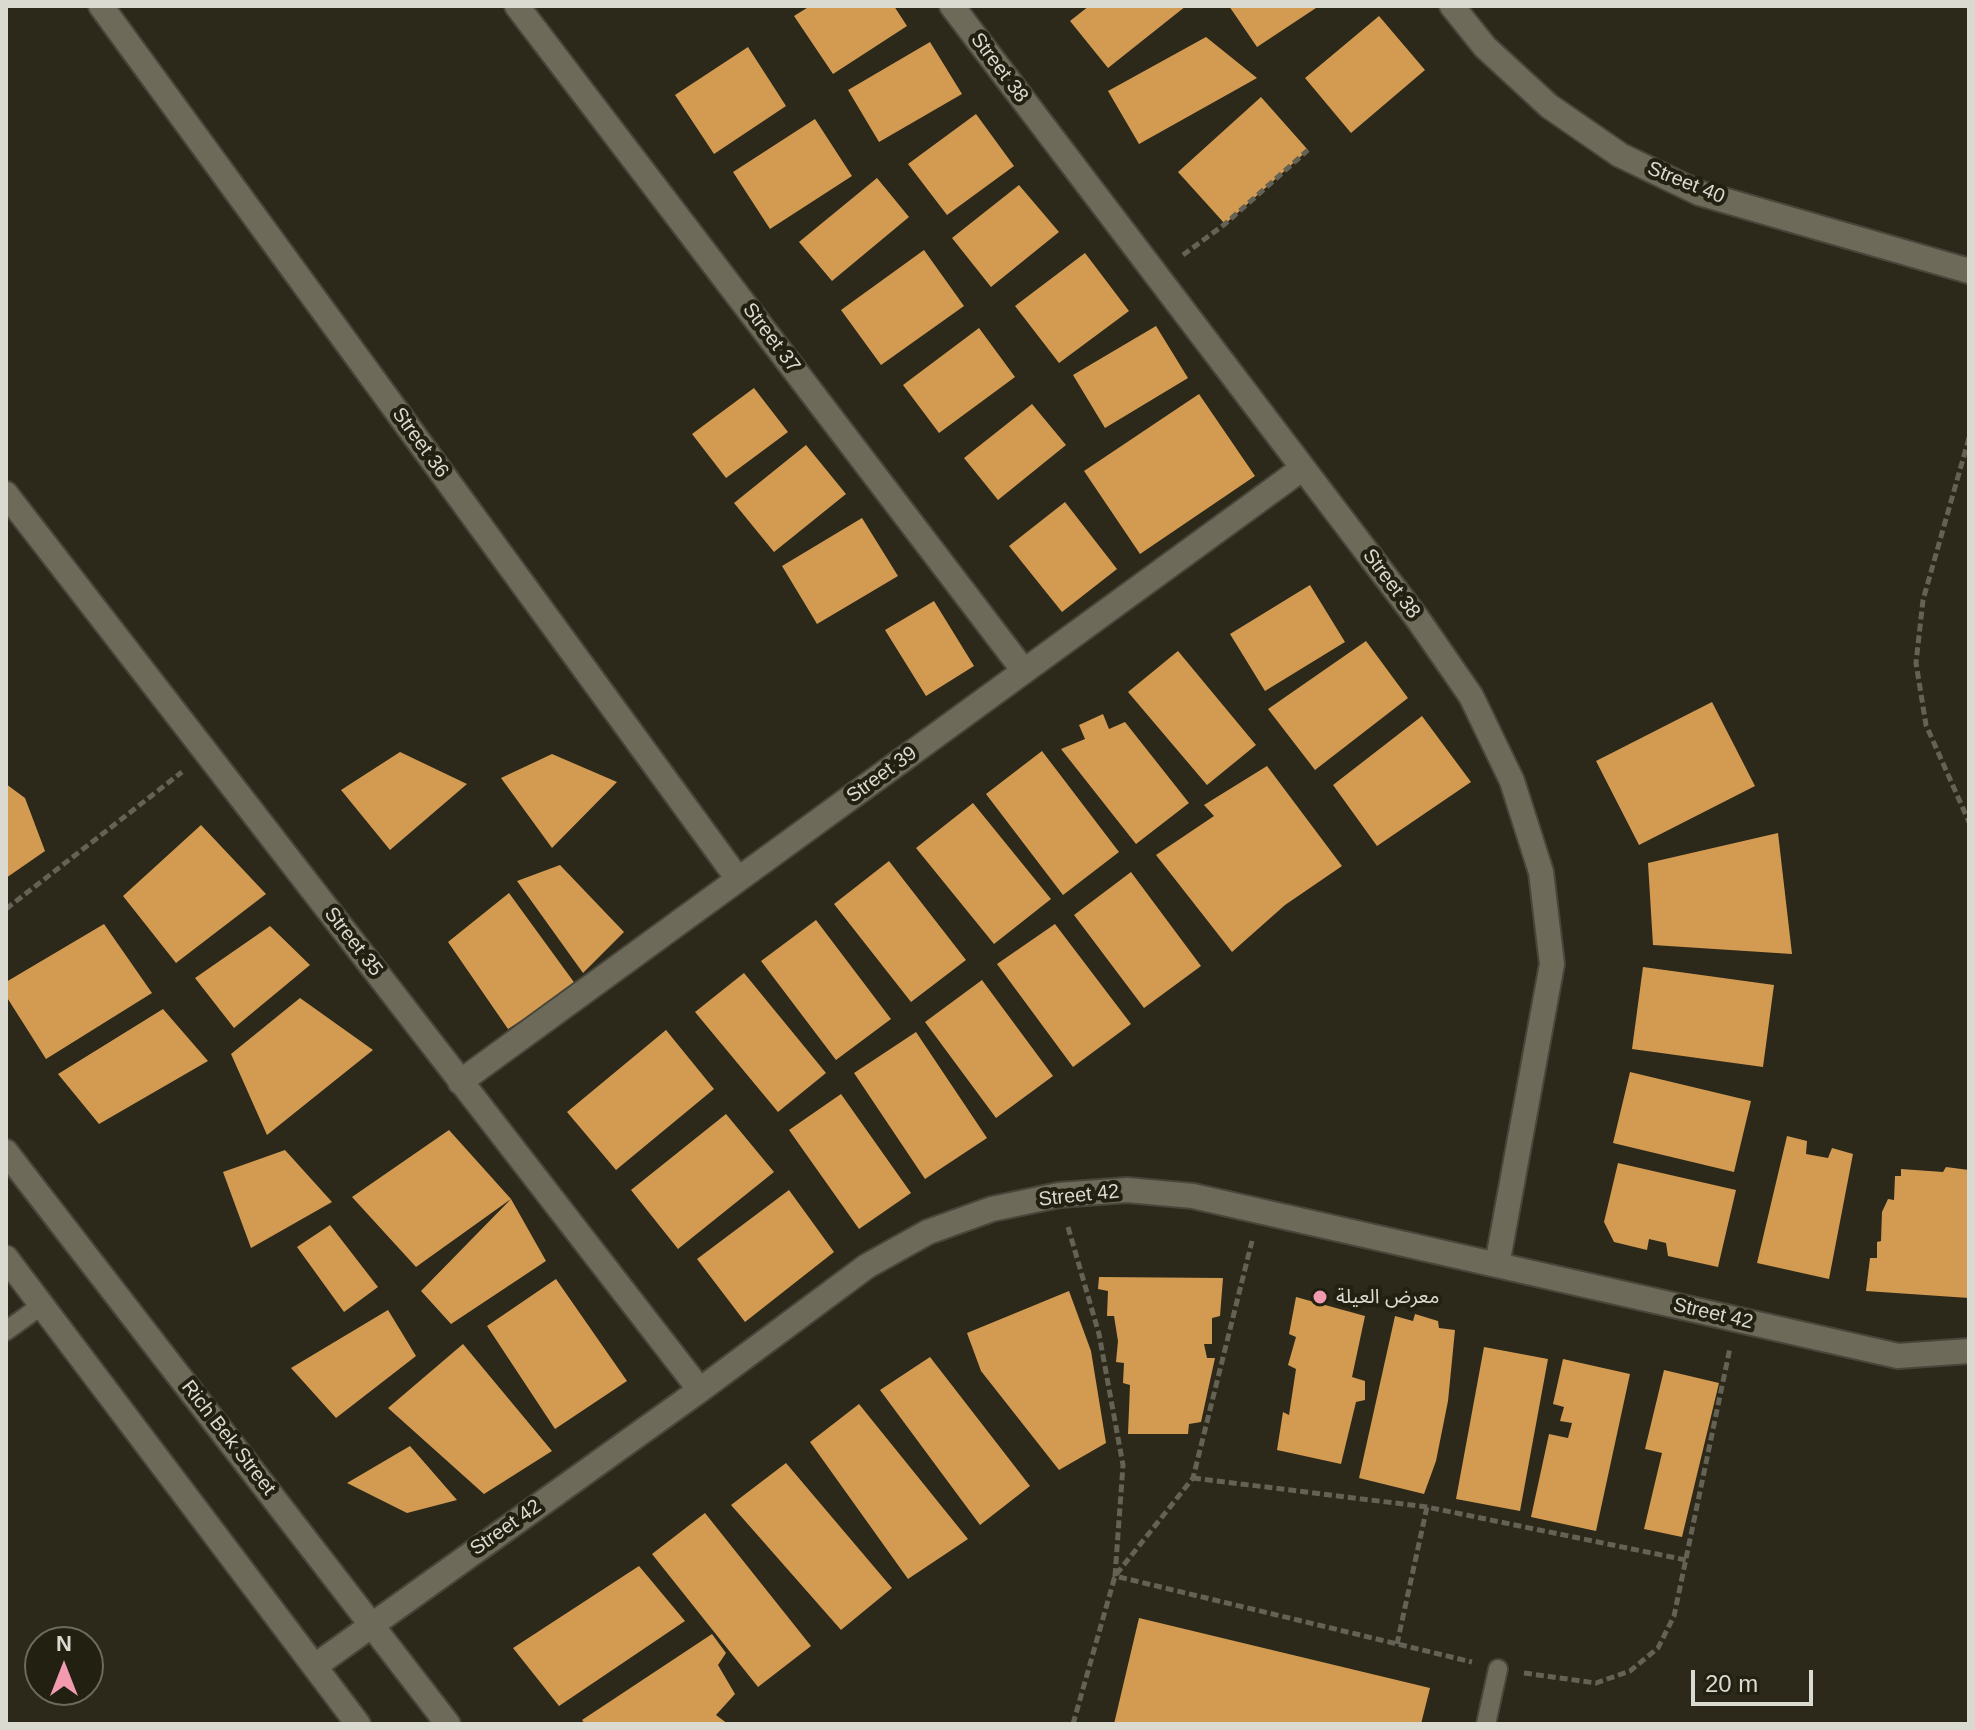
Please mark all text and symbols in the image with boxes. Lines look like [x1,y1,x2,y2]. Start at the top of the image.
street label: Street 38 [965,28,1033,108]
street label: Street 40 [1644,157,1728,209]
street label: Street 37 [737,298,805,378]
street label: Street 36 [386,403,454,483]
street label: Street 38 [1357,544,1425,624]
street label: Street 39 [842,741,922,809]
street label: Street 35 [319,903,387,981]
street label: Street 42 [1037,1180,1121,1212]
place label: معرض العيلة [1336,1285,1439,1309]
marker: معرض العيلة [1311,1288,1329,1306]
street label: Street 42 [1671,1293,1755,1335]
street label: Rich Bek Street [176,1376,280,1500]
street label: Street 42 [466,1495,546,1561]
north arrow [24,1626,104,1706]
text: N [56,1631,72,1656]
scale bar [1695,1654,1817,1704]
text: 20 m [1705,1670,1758,1697]

